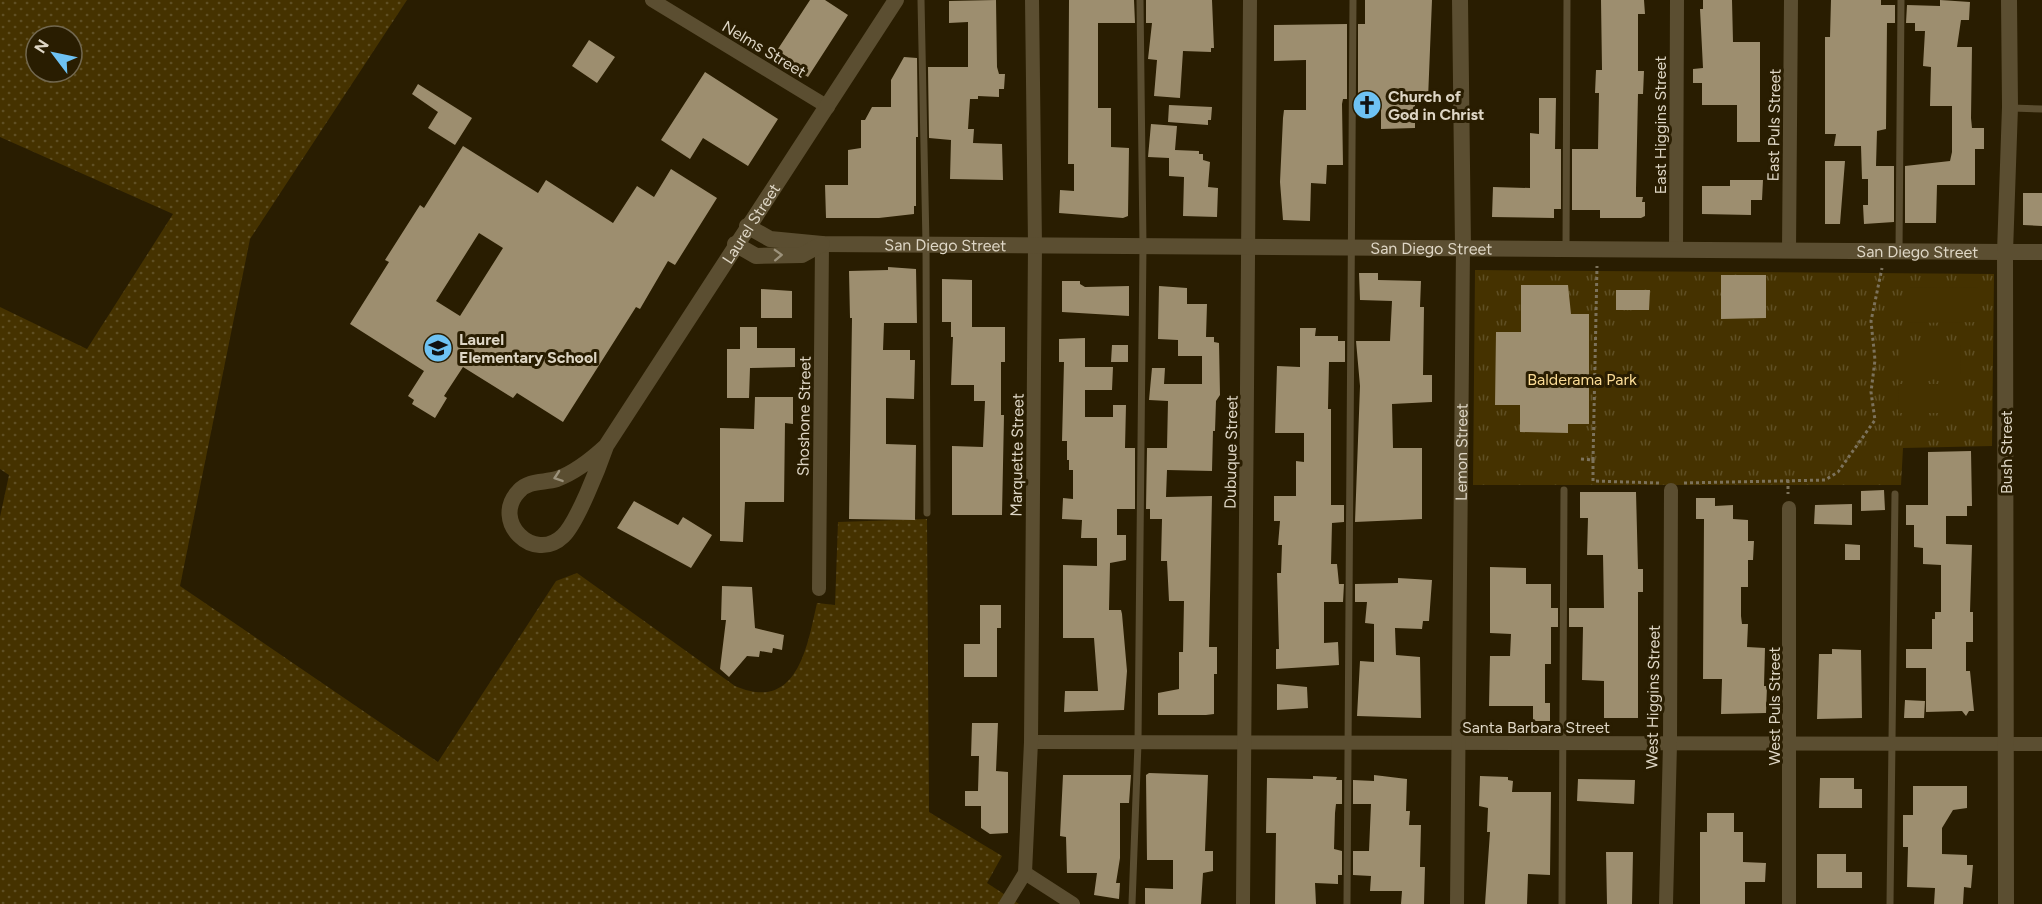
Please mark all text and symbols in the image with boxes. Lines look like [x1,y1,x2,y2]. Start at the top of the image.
street label: Nelms Street [719,17,809,81]
north arrow [24,24,84,84]
text: N [30,36,53,57]
street label: East Higgins Street [1651,56,1670,194]
street label: East Puls Street [1764,68,1784,182]
place label: Church of God in Christ [1388,87,1484,124]
church icon: Church of God in Christ [1351,89,1383,121]
street label: Laurel Street [718,180,784,267]
street label: San Diego Street [884,235,1006,255]
street label: San Diego Street [1370,238,1492,258]
street label: San Diego Street [1856,241,1978,261]
one-way arrow [774,249,783,262]
place label: Laurel Elementary School [459,330,597,367]
school or university icon: Laurel Elementary School [422,332,454,364]
street label: Shoshone Street [793,356,815,476]
park label: Balderama Park [1527,370,1637,389]
street label: Marquette Street [1006,393,1028,517]
street label: Dubuque Street [1221,395,1241,509]
street label: Lemon Street [1451,403,1471,501]
street label: Bush Street [1997,410,2016,494]
one-way arrow [553,469,563,482]
street label: West Higgins Street [1642,625,1664,769]
street label: West Puls Street [1765,647,1784,765]
street label: Santa Barbara Street [1462,718,1610,737]

